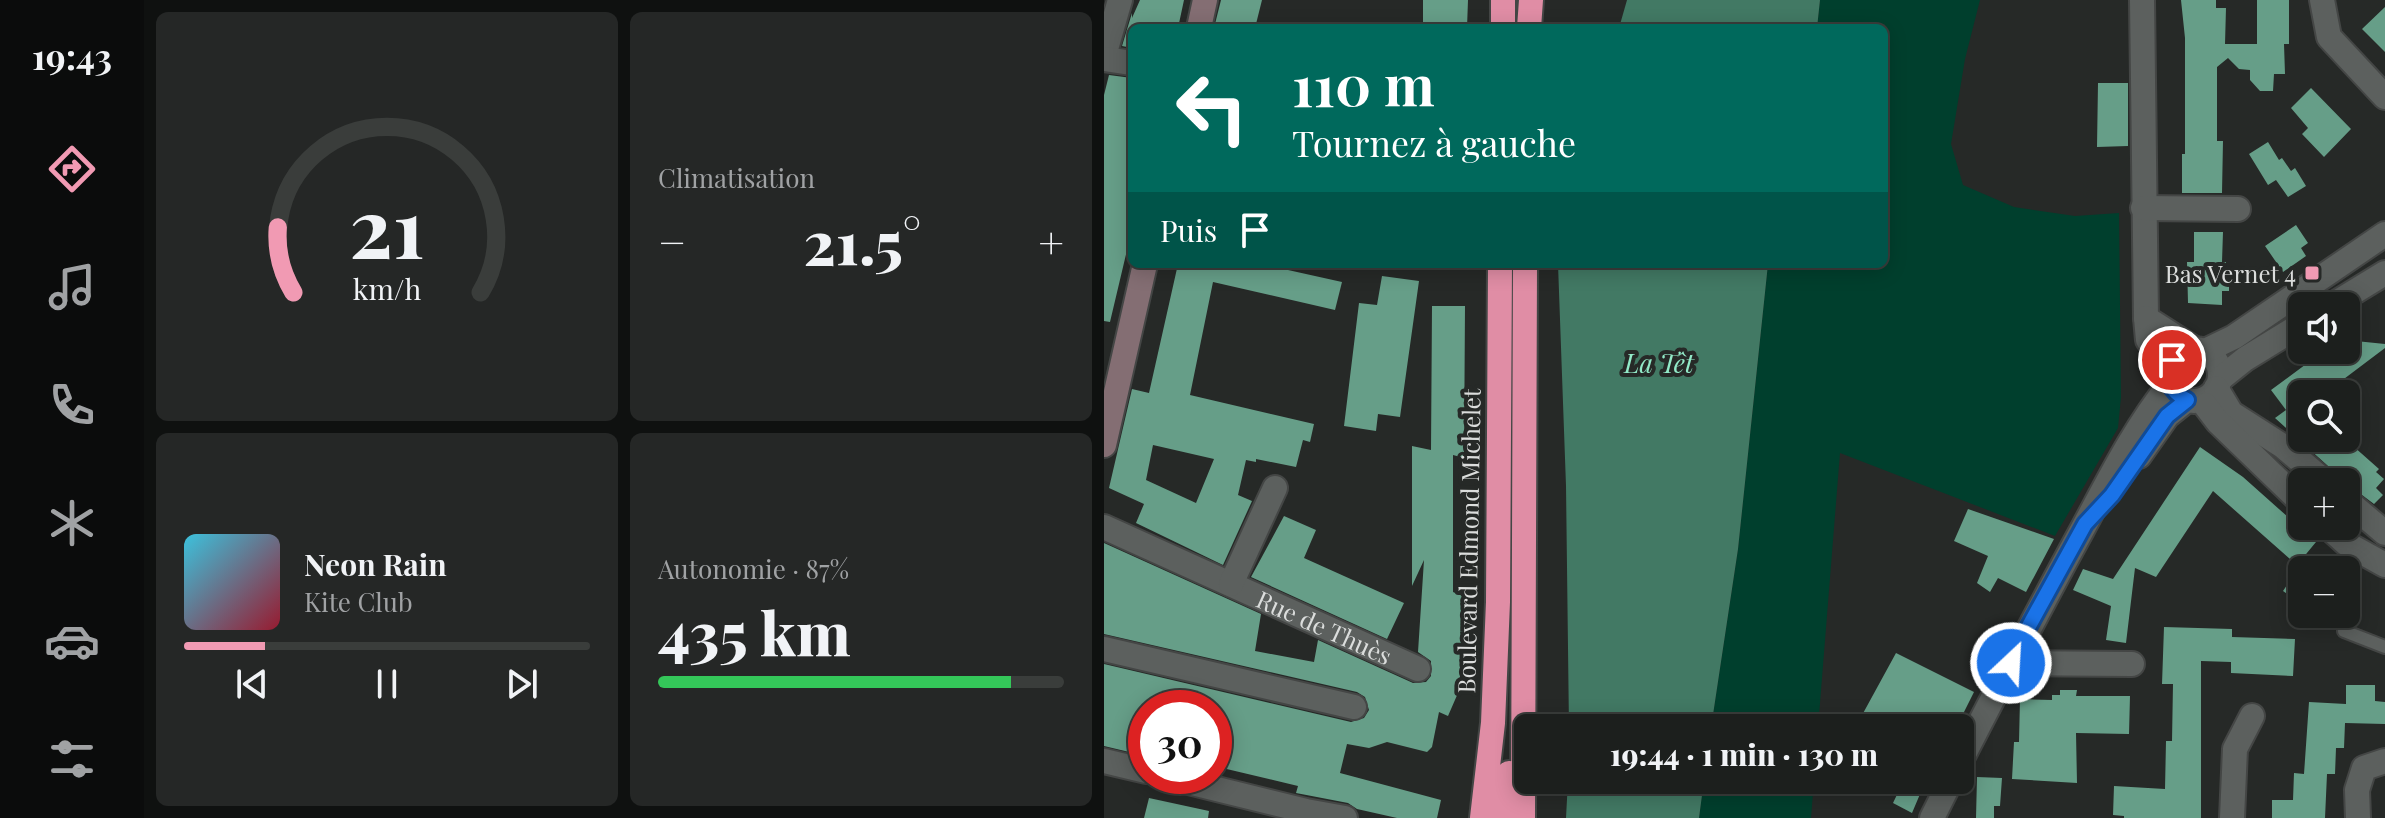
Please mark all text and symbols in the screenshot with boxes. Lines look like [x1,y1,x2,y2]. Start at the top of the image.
text: 19:43 [32,31,112,79]
text: 110 m [1292,46,1435,121]
icon: left [1160,56,1264,160]
text: Tournez à gauche [1292,118,1576,166]
icon: directions [44,141,100,197]
text: Climatisation [658,160,815,195]
text: 21 [349,168,425,279]
text: 21.5° [804,200,921,280]
icon: arrive [1233,208,1277,252]
text: Puis [1160,210,1217,250]
text: − [658,211,686,270]
text: + [1038,211,1064,270]
place label: Bas Vernet 4 [2165,257,2296,289]
icon: music [44,259,100,315]
marker: Bas Vernet 4 [2303,264,2321,282]
text: km/h [353,269,421,307]
map controls [2288,292,2360,628]
button: sound [2288,292,2360,364]
pin [2138,326,2206,394]
icon: arrive [2150,338,2194,382]
water label: La Têt [1623,345,1695,380]
icon: phone [44,377,100,433]
button: search [2288,380,2360,452]
street label: Boulevard Edmond Michelet [1449,388,1487,694]
button: + [2288,468,2360,540]
icon: climate [44,495,100,551]
text: Neon Rain [304,544,447,584]
text: Autonomie · 87% [658,551,849,586]
button: − [2288,556,2360,628]
street label: Rue de Thuès [1252,582,1397,671]
text: Kite Club [304,584,413,619]
text: 435 km [658,591,851,671]
icon: car [44,613,100,669]
position arrow [1969,621,2053,705]
icon: previous [230,662,274,706]
icon: pause [365,662,409,706]
icon: next [500,662,544,706]
speed limit sign: 30 [1128,690,1232,794]
icon: filters [44,731,100,787]
text: 19:44 · 1 min · 130 m [1610,734,1878,774]

